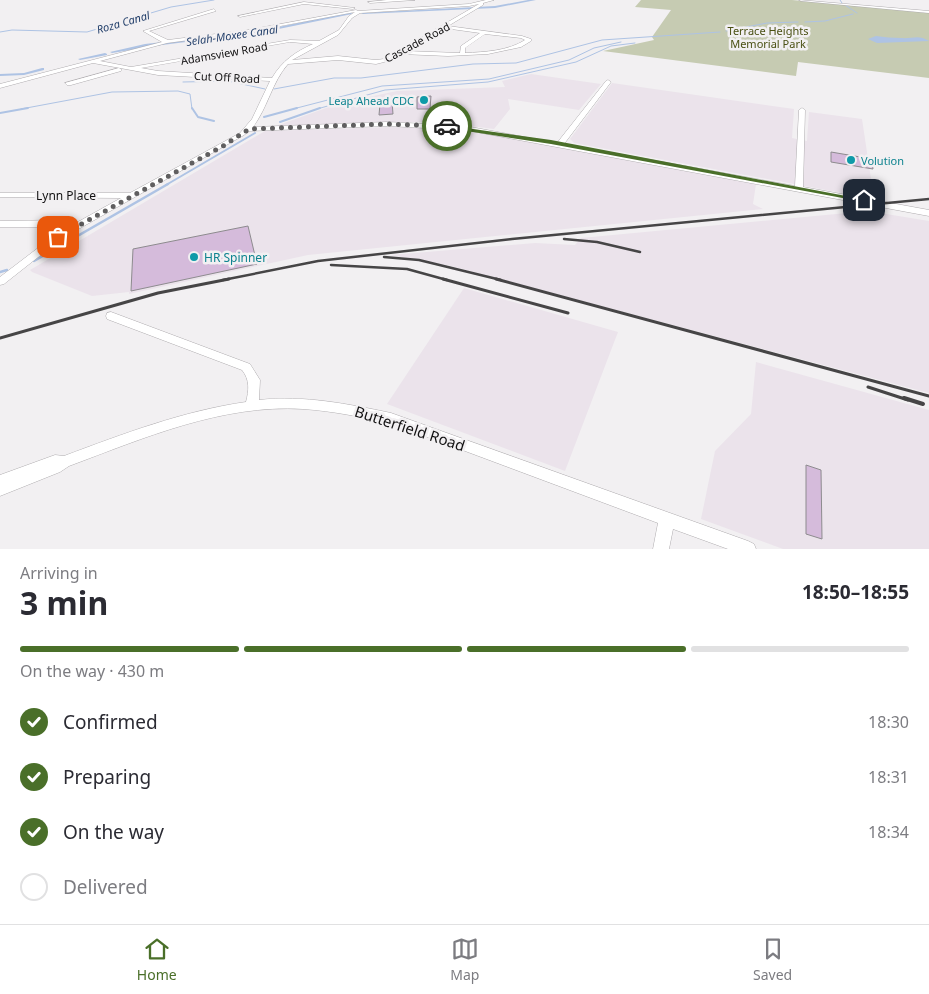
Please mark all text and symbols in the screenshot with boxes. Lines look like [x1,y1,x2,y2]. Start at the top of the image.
water label: Roza Canal [95,7,152,37]
street label: Cascade Road [382,18,452,66]
water label: Selah-Moxee Canal [185,21,280,49]
park label: Terrace Heights Memorial Park [728,23,808,51]
street label: Adamsview Road [179,38,269,68]
street label: Cut Off Road [194,68,260,86]
place label: Leap Ahead CDC [328,93,414,108]
marker: Leap Ahead CDC [418,94,430,106]
courier [422,101,472,151]
icon: car [433,112,461,140]
place label: Volution [861,153,904,168]
marker: Volution [845,154,857,166]
pin [843,179,885,221]
icon: home [850,186,878,214]
street label: Lynn Place [36,187,96,204]
pin [37,216,79,258]
icon: bag [44,223,72,251]
place label: HR Spinner [204,249,267,266]
marker: HR Spinner [188,251,200,263]
street label: Butterfield Road [352,401,468,455]
text: Arriving in [20,562,98,584]
text: 18:50–18:55 [802,579,909,605]
text: 3 min [20,581,108,624]
text: On the way · 430 m [20,660,164,682]
icon: check [20,708,48,736]
text: Confirmed [63,709,158,735]
text: 18:30 [868,711,909,733]
icon: check [20,763,48,791]
text: Preparing [63,764,151,790]
text: 18:31 [868,766,909,788]
icon: check [20,818,48,846]
text: On the way [63,819,164,845]
text: 18:34 [868,821,909,843]
text: Delivered [63,874,148,900]
tab: Home [137,935,177,984]
tab: Map [450,935,479,984]
tab: Saved [753,935,792,984]

